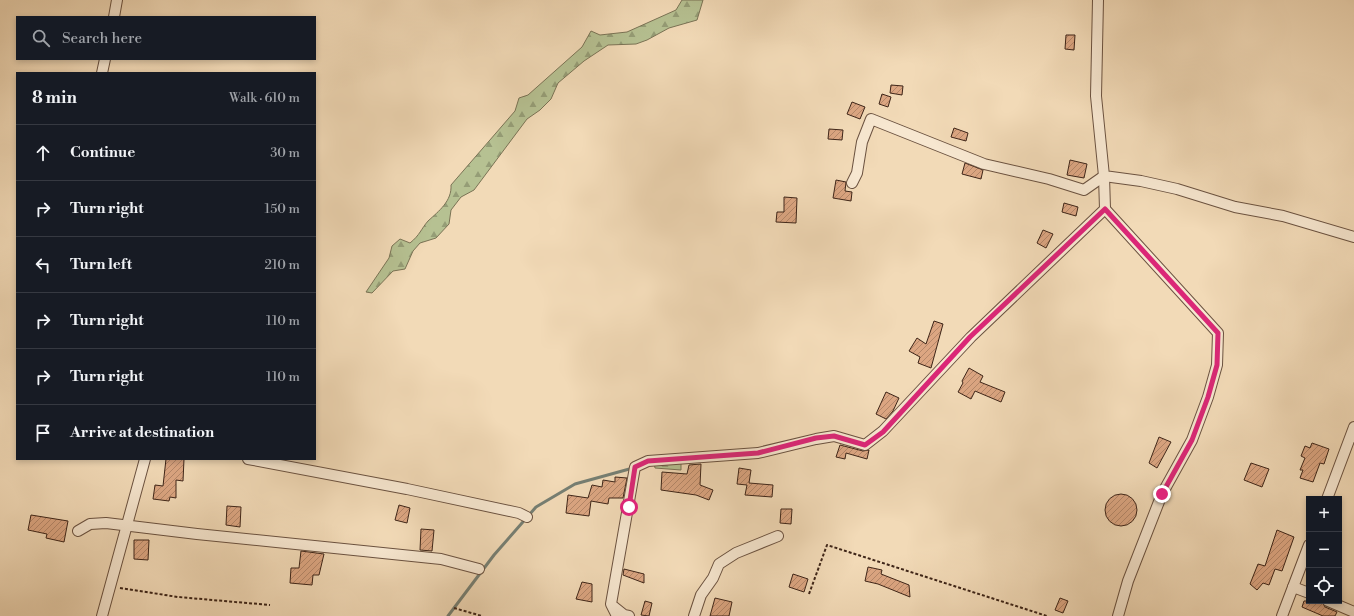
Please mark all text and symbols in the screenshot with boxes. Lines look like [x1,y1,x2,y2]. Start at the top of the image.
search box [16,16,316,60]
icon: search [30,27,52,49]
text: Search here [62,29,142,48]
text: 8 min [32,87,77,109]
text: Walk · 610 m [229,90,300,106]
icon: ahead [32,142,54,164]
text: Continue [70,143,135,162]
text: 30 m [270,145,300,161]
icon: right [32,198,54,220]
text: Turn right [70,199,144,218]
text: 150 m [265,201,300,217]
icon: left [32,254,54,276]
text: Turn left [70,255,132,274]
text: 210 m [265,257,300,273]
icon: right [32,310,54,332]
text: Turn right [70,311,144,330]
text: 110 m [266,313,300,329]
icon: right [32,366,54,388]
text: Turn right [70,367,144,386]
text: 110 m [266,369,300,385]
icon: arrive [32,422,54,444]
text: Arrive at destination [70,423,214,442]
route end [1153,485,1171,503]
map controls [1306,496,1342,604]
button: + [1306,496,1342,532]
route start [620,498,638,516]
button: − [1306,532,1342,568]
button: locate [1306,568,1342,604]

